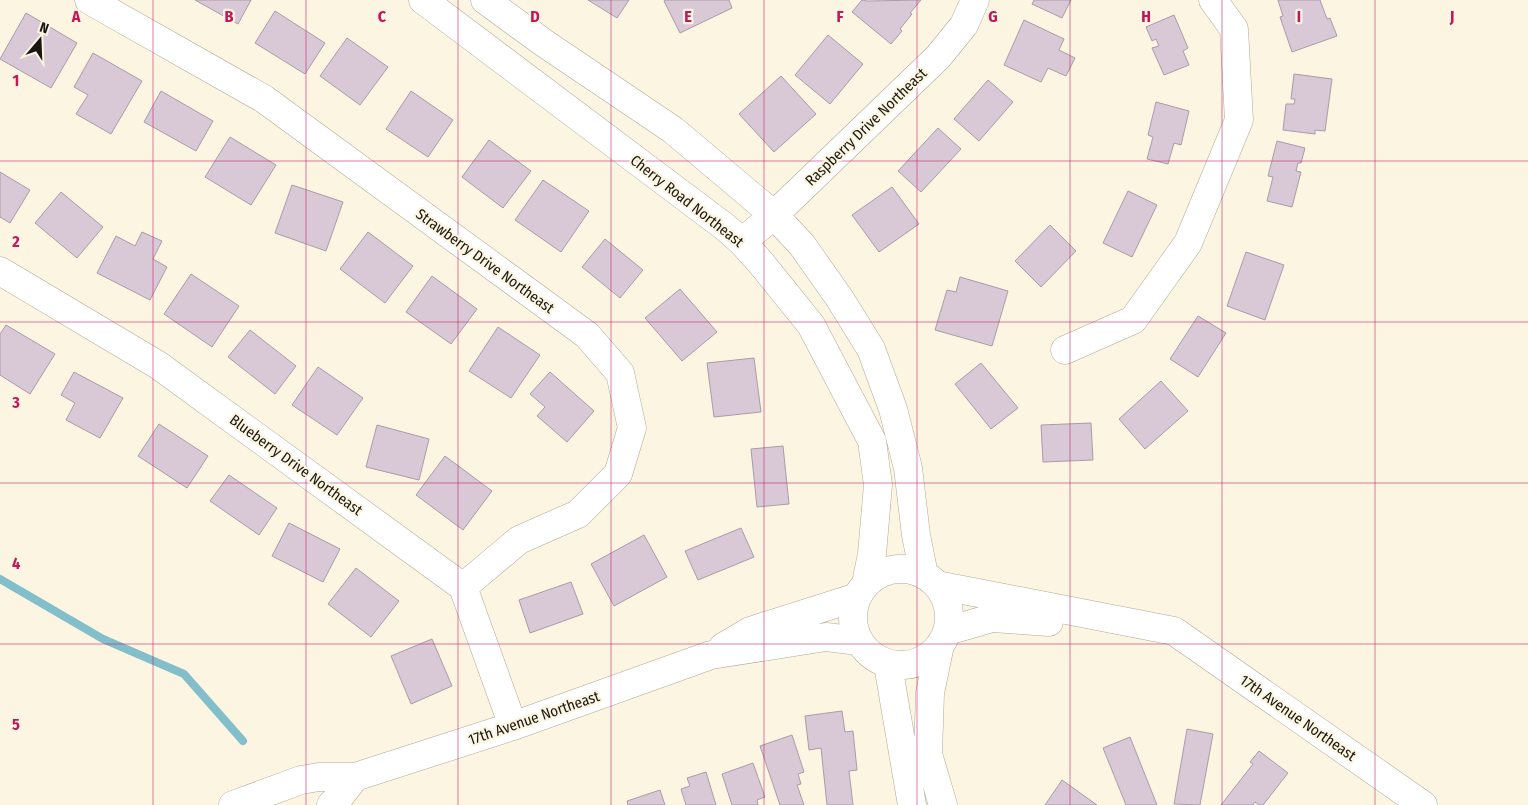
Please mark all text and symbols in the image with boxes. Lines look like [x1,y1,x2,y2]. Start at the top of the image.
text: A [71,7,81,26]
text: B [225,7,234,26]
text: C [378,7,387,26]
text: D [530,7,540,26]
text: E [684,7,692,26]
text: F [836,7,844,26]
text: G [988,7,998,26]
text: H [1141,7,1151,26]
text: I [1297,7,1301,26]
text: J [1449,7,1454,26]
north arrow [15,15,65,65]
text: N [37,19,51,38]
street label: Raspberry Drive Northeast [802,64,931,190]
text: 1 [13,71,19,90]
street label: Cherry Road Northeast [627,151,747,251]
street label: Strawberry Drive Northeast [412,205,558,317]
text: 2 [11,232,20,251]
text: 3 [11,393,20,412]
street label: Blueberry Drive Northeast [226,411,366,519]
text: 4 [12,554,20,573]
street label: 17th Avenue Northeast [1236,671,1360,765]
street label: 17th Avenue Northeast [466,687,602,749]
text: 5 [12,715,20,734]

